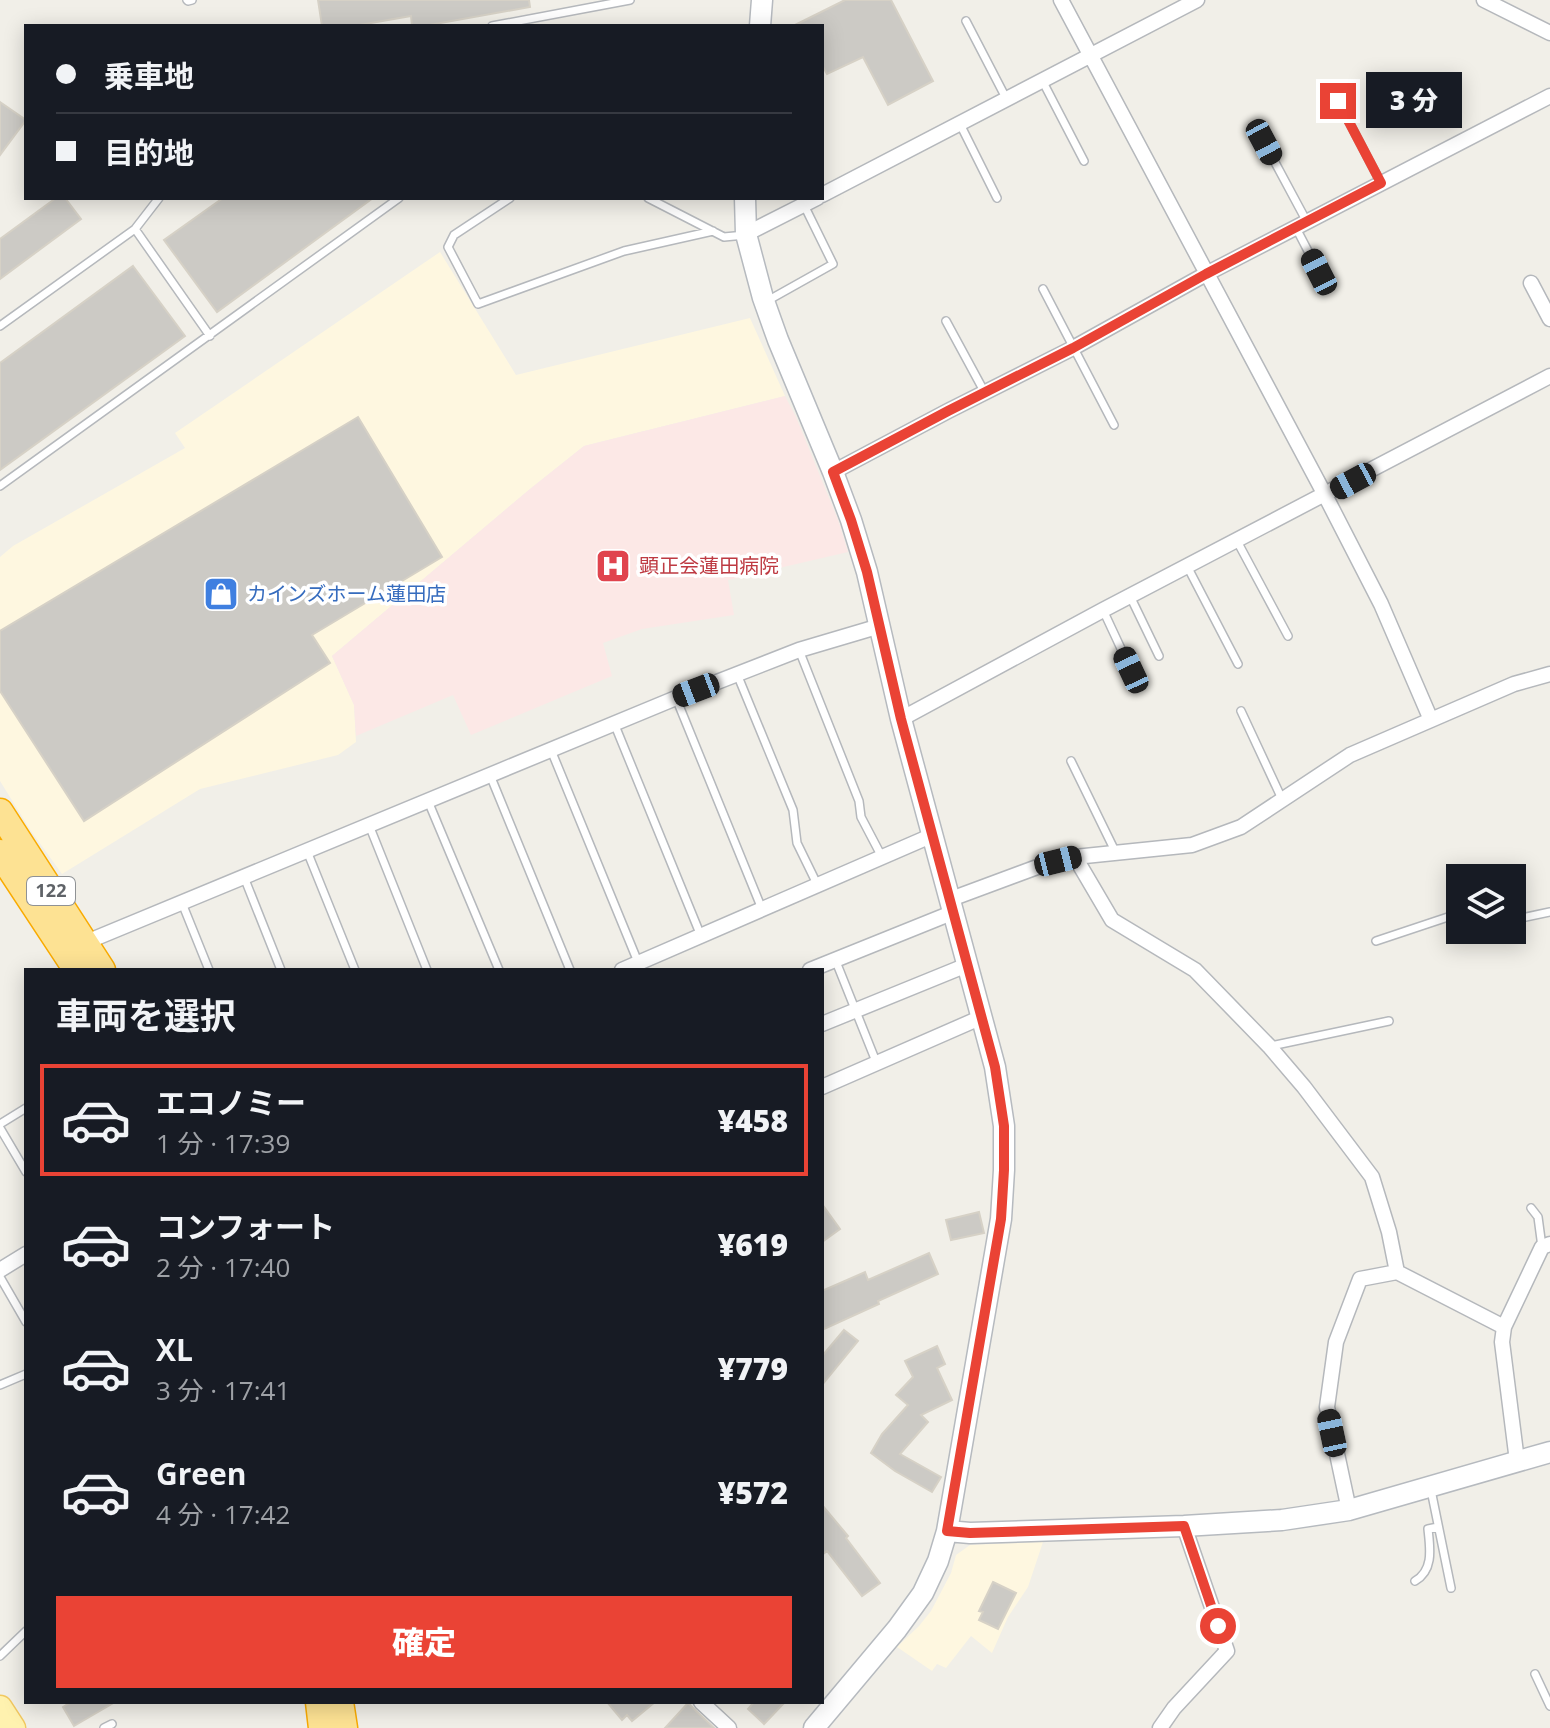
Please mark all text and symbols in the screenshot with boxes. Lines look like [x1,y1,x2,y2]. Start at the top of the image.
text: 乗車地 [104,55,194,96]
callout: 3 分 [1366,73,1462,129]
text: 3 分 [1390,82,1438,118]
route end [1320,83,1356,119]
car [1242,115,1286,169]
text: 目的地 [104,132,194,173]
car [1297,245,1341,299]
car [1326,459,1380,503]
hospital icon: 顕正会蓮田病院 [594,547,632,585]
place label: 顕正会蓮田病院 [639,552,779,579]
shop icon: カインズホーム蓮田店 [202,575,240,613]
place label: カインズホーム蓮田店 [247,580,446,607]
car [1110,643,1152,697]
car [669,670,723,710]
car [1032,844,1084,878]
map controls [1446,864,1526,944]
button: layers [1446,864,1526,944]
road number: 122 [27,877,75,905]
text: 車両を選択 [56,991,236,1040]
text: エコノミー [156,1082,306,1123]
icon: car [60,1084,132,1156]
text: ¥458 [718,1100,788,1141]
text: 1 分 · 17:39 [156,1125,290,1161]
text: コンフォート [156,1206,335,1247]
icon: car [60,1208,132,1280]
text: ¥619 [718,1224,788,1265]
text: 2 分 · 17:40 [156,1249,290,1285]
text: XL [156,1329,193,1370]
icon: car [60,1332,132,1404]
text: ¥779 [718,1348,788,1389]
text: 3 分 · 17:41 [156,1372,290,1408]
car [1315,1407,1349,1459]
text: Green [156,1453,247,1494]
icon: car [60,1456,132,1528]
text: ¥572 [718,1472,788,1513]
text: 4 分 · 17:42 [156,1496,290,1532]
button: 確定 [56,1596,792,1688]
route start [1200,1608,1236,1644]

